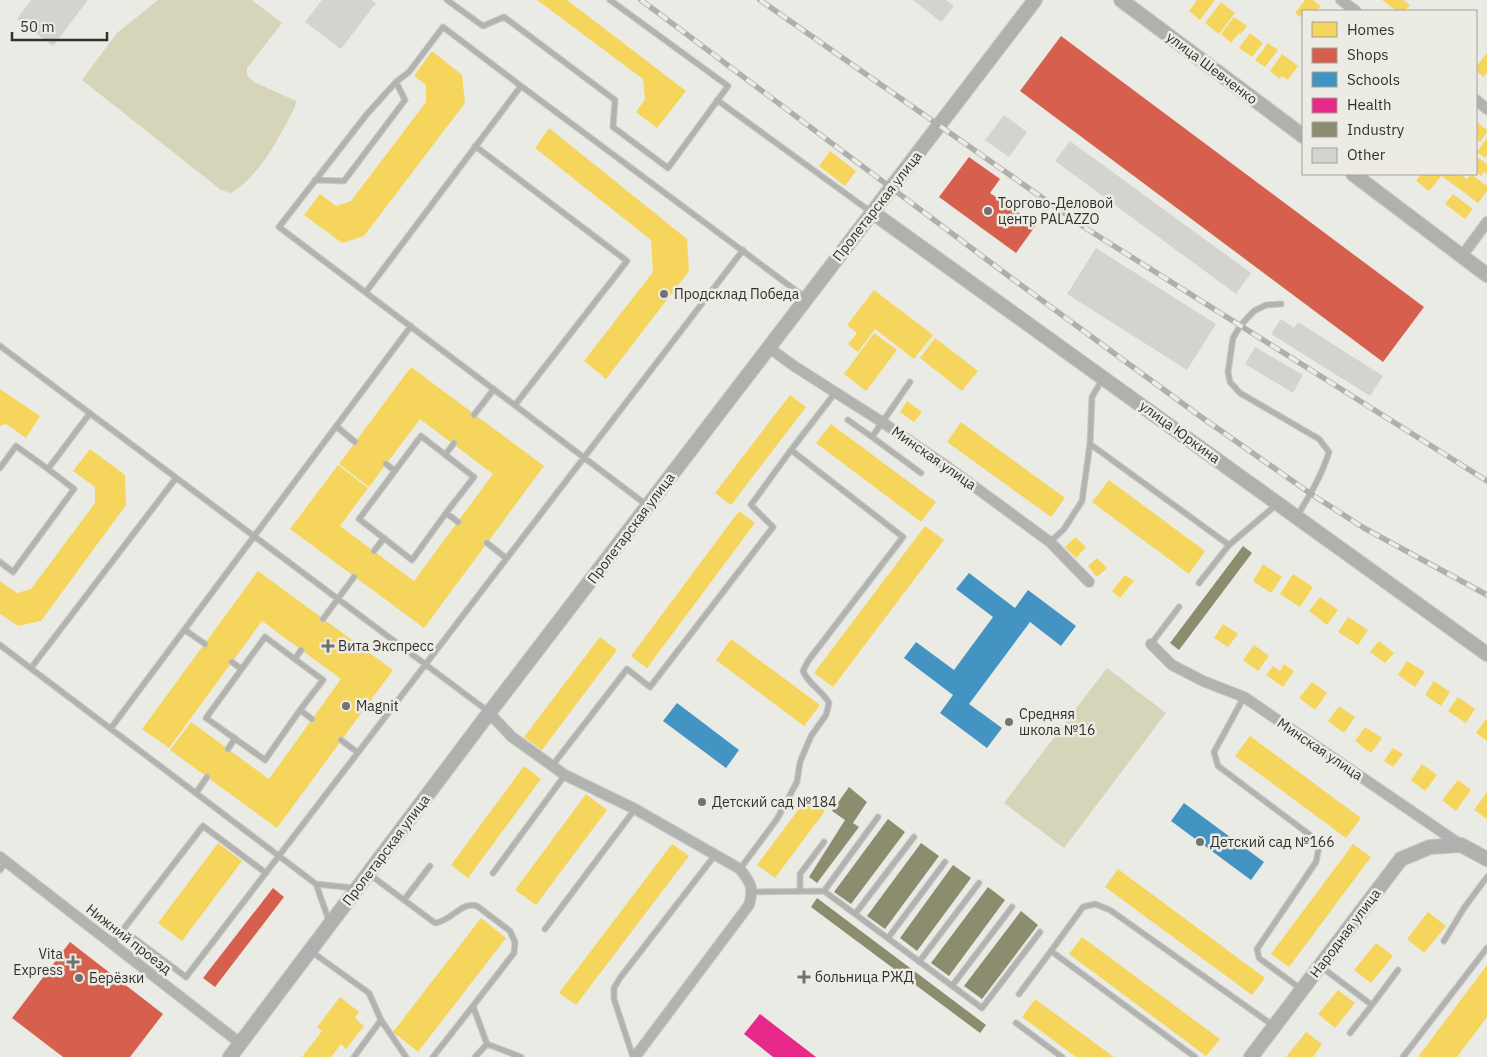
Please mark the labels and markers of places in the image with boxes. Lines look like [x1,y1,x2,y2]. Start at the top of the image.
place label: Торгово-Деловой центр PALAZZO [998,194,1113,228]
marker: Торгово-Деловой центр PALAZZO [982,205,994,217]
place label: Продсклад Победа [674,285,800,303]
marker: Продсклад Победа [658,288,670,300]
place label: Вита Экспресс [338,637,434,655]
marker: Вита Экспресс [322,640,334,652]
place label: Magnit [356,697,399,715]
marker: Magnit [340,700,352,712]
place label: Средняя школа №16 [1019,705,1095,739]
marker: Средняя школа №16 [1003,716,1015,728]
place label: Детский сад №184 [712,793,837,811]
marker: Детский сад №184 [696,796,708,808]
place label: Детский сад №166 [1210,833,1335,851]
marker: Детский сад №166 [1194,836,1206,848]
place label: Vita Express [13,945,64,979]
marker: Vita Express [67,956,79,968]
place label: больница РЖД [815,968,914,986]
place label: Берёзки [89,969,144,987]
marker: больница РЖД [797,970,811,984]
marker: Берёзки [73,972,85,984]

